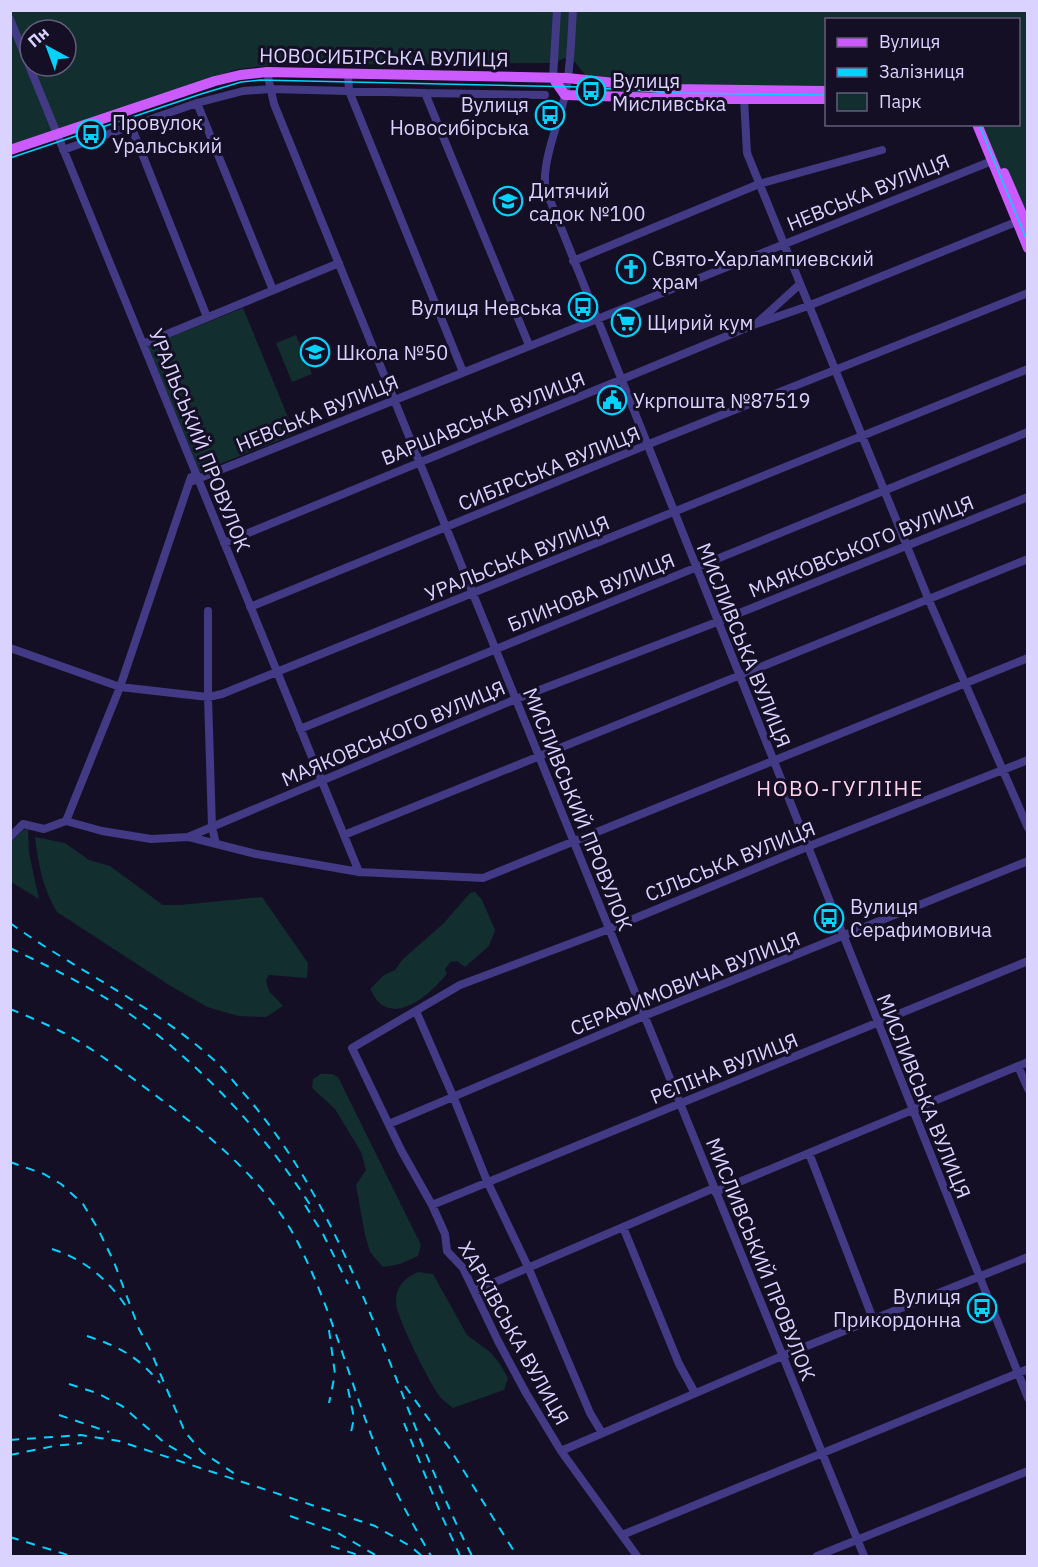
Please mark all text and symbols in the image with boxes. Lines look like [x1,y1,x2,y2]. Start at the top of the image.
north arrow [18,18,78,78]
legend [825,18,1020,126]
text: Пн [24,22,53,51]
text: Вулиця [879,30,940,53]
street label: НОВОСИБІРСЬКА ВУЛИЦЯ [259,41,509,73]
text: Залізниця [879,60,965,83]
place label: Вулиця Мисливська [612,67,727,117]
bus stop icon: Вулиця Мисливська [575,75,607,107]
text: Парк [879,90,922,113]
place label: Вулиця Новосибірська [390,91,529,141]
bus stop icon: Вулиця Новосибірська [534,99,566,131]
place label: Провулок Уральський [112,109,222,159]
bus stop icon: Провулок Уральський [75,118,107,150]
street label: НЕВСЬКА ВУЛИЦЯ [783,147,953,237]
place label: Дитячий садок №100 [529,177,646,227]
school or university icon: Дитячий садок №100 [492,185,524,217]
place label: Свято-Харлампиевский храм [652,245,874,295]
church icon: Свято-Харлампиевский храм [615,253,647,285]
bus stop icon: Вулиця Невська [567,291,599,323]
place label: Вулиця Невська [411,294,562,321]
supermarket icon: Щирий кум [610,306,642,338]
place label: Щирий кум [647,309,753,336]
street label: УРАЛЬСЬКИЙ ПРОВУЛОК [143,324,257,556]
school or university icon: Школа №50 [299,336,331,368]
place label: Школа №50 [336,339,448,366]
street label: ВАРШАВСЬКА ВУЛИЦЯ [377,365,589,471]
street label: НЕВСЬКА ВУЛИЦЯ [232,368,402,458]
public building icon: Укрпошта №87519 [596,384,628,416]
place label: Укрпошта №87519 [633,387,811,414]
street label: СИБІРСЬКА ВУЛИЦЯ [454,419,644,517]
street label: МАЯКОВСЬКОГО ВУЛИЦЯ [744,488,978,604]
street label: УРАЛЬСЬКА ВУЛИЦЯ [421,509,613,607]
street label: МИСЛИВСЬКА ВУЛИЦЯ [691,539,797,751]
street label: БЛИНОВА ВУЛИЦЯ [503,546,679,638]
street label: МАЯКОВСЬКОГО ВУЛИЦЯ [277,674,509,792]
street label: МИСЛИВСЬКИЙ ПРОВУЛОК [517,684,639,934]
district label: НОВО-ГУГЛІНЕ [756,774,924,802]
street label: СІЛЬСЬКА ВУЛИЦЯ [641,814,819,908]
place label: Вулиця Серафимовича [850,893,992,943]
bus stop icon: Вулиця Серафимовича [813,902,845,934]
street label: СЕРАФИМОВИЧА ВУЛИЦЯ [566,924,804,1042]
street label: МИСЛИВСЬКА ВУЛИЦЯ [871,990,977,1202]
street label: РЄПІНА ВУЛИЦЯ [646,1026,802,1110]
street label: МИСЛИВСЬКИЙ ПРОВУЛОК [700,1134,822,1384]
street label: ХАРКІВСЬКА ВУЛИЦЯ [452,1236,576,1430]
place label: Вулиця Прикордонна [833,1283,961,1333]
bus stop icon: Вулиця Прикордонна [966,1292,998,1324]

